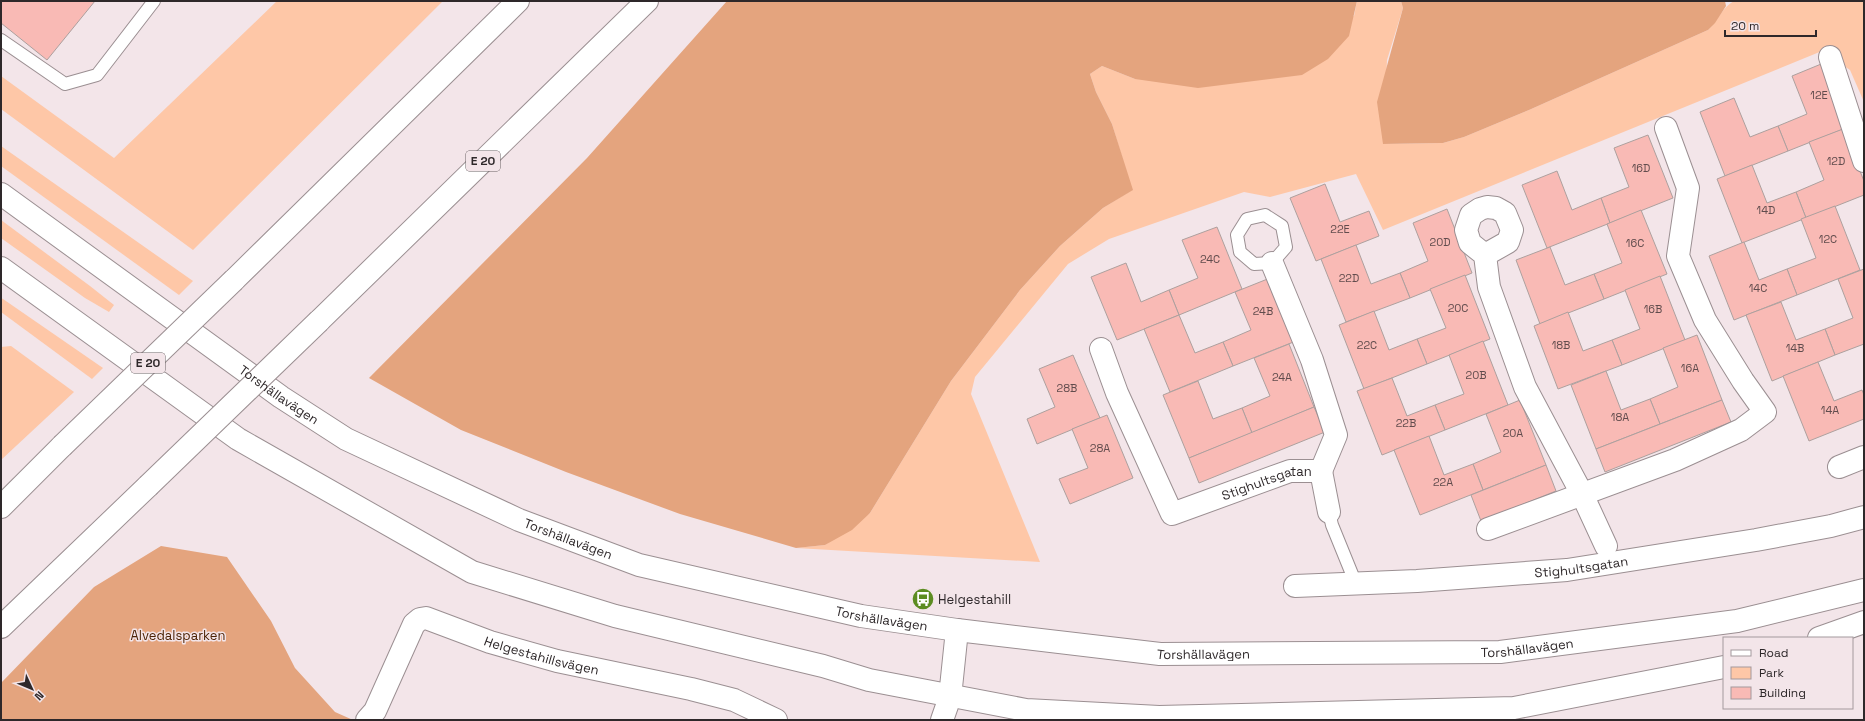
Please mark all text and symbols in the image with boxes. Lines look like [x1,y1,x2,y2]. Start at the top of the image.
scale bar [1725,12,1816,38]
text: 20 m [1731,18,1759,34]
house number: 12E [1810,88,1828,102]
road number: E 20 [466,151,500,171]
house number: 12D [1827,154,1845,168]
house number: 16D [1632,161,1650,175]
house number: 14D [1757,203,1775,217]
house number: 22E [1330,222,1350,236]
house number: 12C [1819,232,1837,246]
house number: 20D [1430,235,1450,249]
house number: 16C [1626,236,1644,250]
house number: 24C [1200,252,1220,266]
house number: 22D [1339,271,1359,285]
house number: 14C [1749,281,1767,295]
house number: 20C [1448,301,1468,315]
house number: 16B [1644,302,1662,316]
house number: 24B [1253,304,1273,318]
house number: 22C [1357,338,1377,352]
house number: 18B [1552,338,1570,352]
house number: 14B [1786,341,1804,355]
road number: E 20 [131,353,165,373]
house number: 16A [1681,361,1699,375]
street label: Torshällavägen [236,362,322,428]
house number: 20B [1466,368,1486,382]
house number: 24A [1272,370,1292,384]
house number: 28B [1057,381,1077,395]
house number: 14A [1821,403,1839,417]
house number: 18A [1611,410,1629,424]
house number: 22B [1396,416,1416,430]
house number: 20A [1503,426,1523,440]
house number: 28A [1090,441,1110,455]
street label: Stighultsgatan [1219,463,1312,504]
house number: 22A [1433,475,1453,489]
street label: Torshällavägen [522,515,615,563]
street label: Stighultsgatan [1534,552,1629,581]
bus stop icon: Helgestahill [910,586,936,612]
place label: Helgestahill [938,591,1011,608]
street label: Torshällavägen [834,602,929,635]
park label: Alvedalsparken [131,627,225,644]
street label: Helgestahillsvägen [482,633,600,679]
street label: Torshällavägen [1481,634,1575,661]
legend [1723,637,1853,709]
street label: Torshällavägen [1156,645,1250,663]
text: Road [1759,645,1788,661]
text: Park [1759,665,1784,681]
north arrow [12,669,52,709]
text: Building [1759,685,1806,701]
text: N [32,688,47,703]

